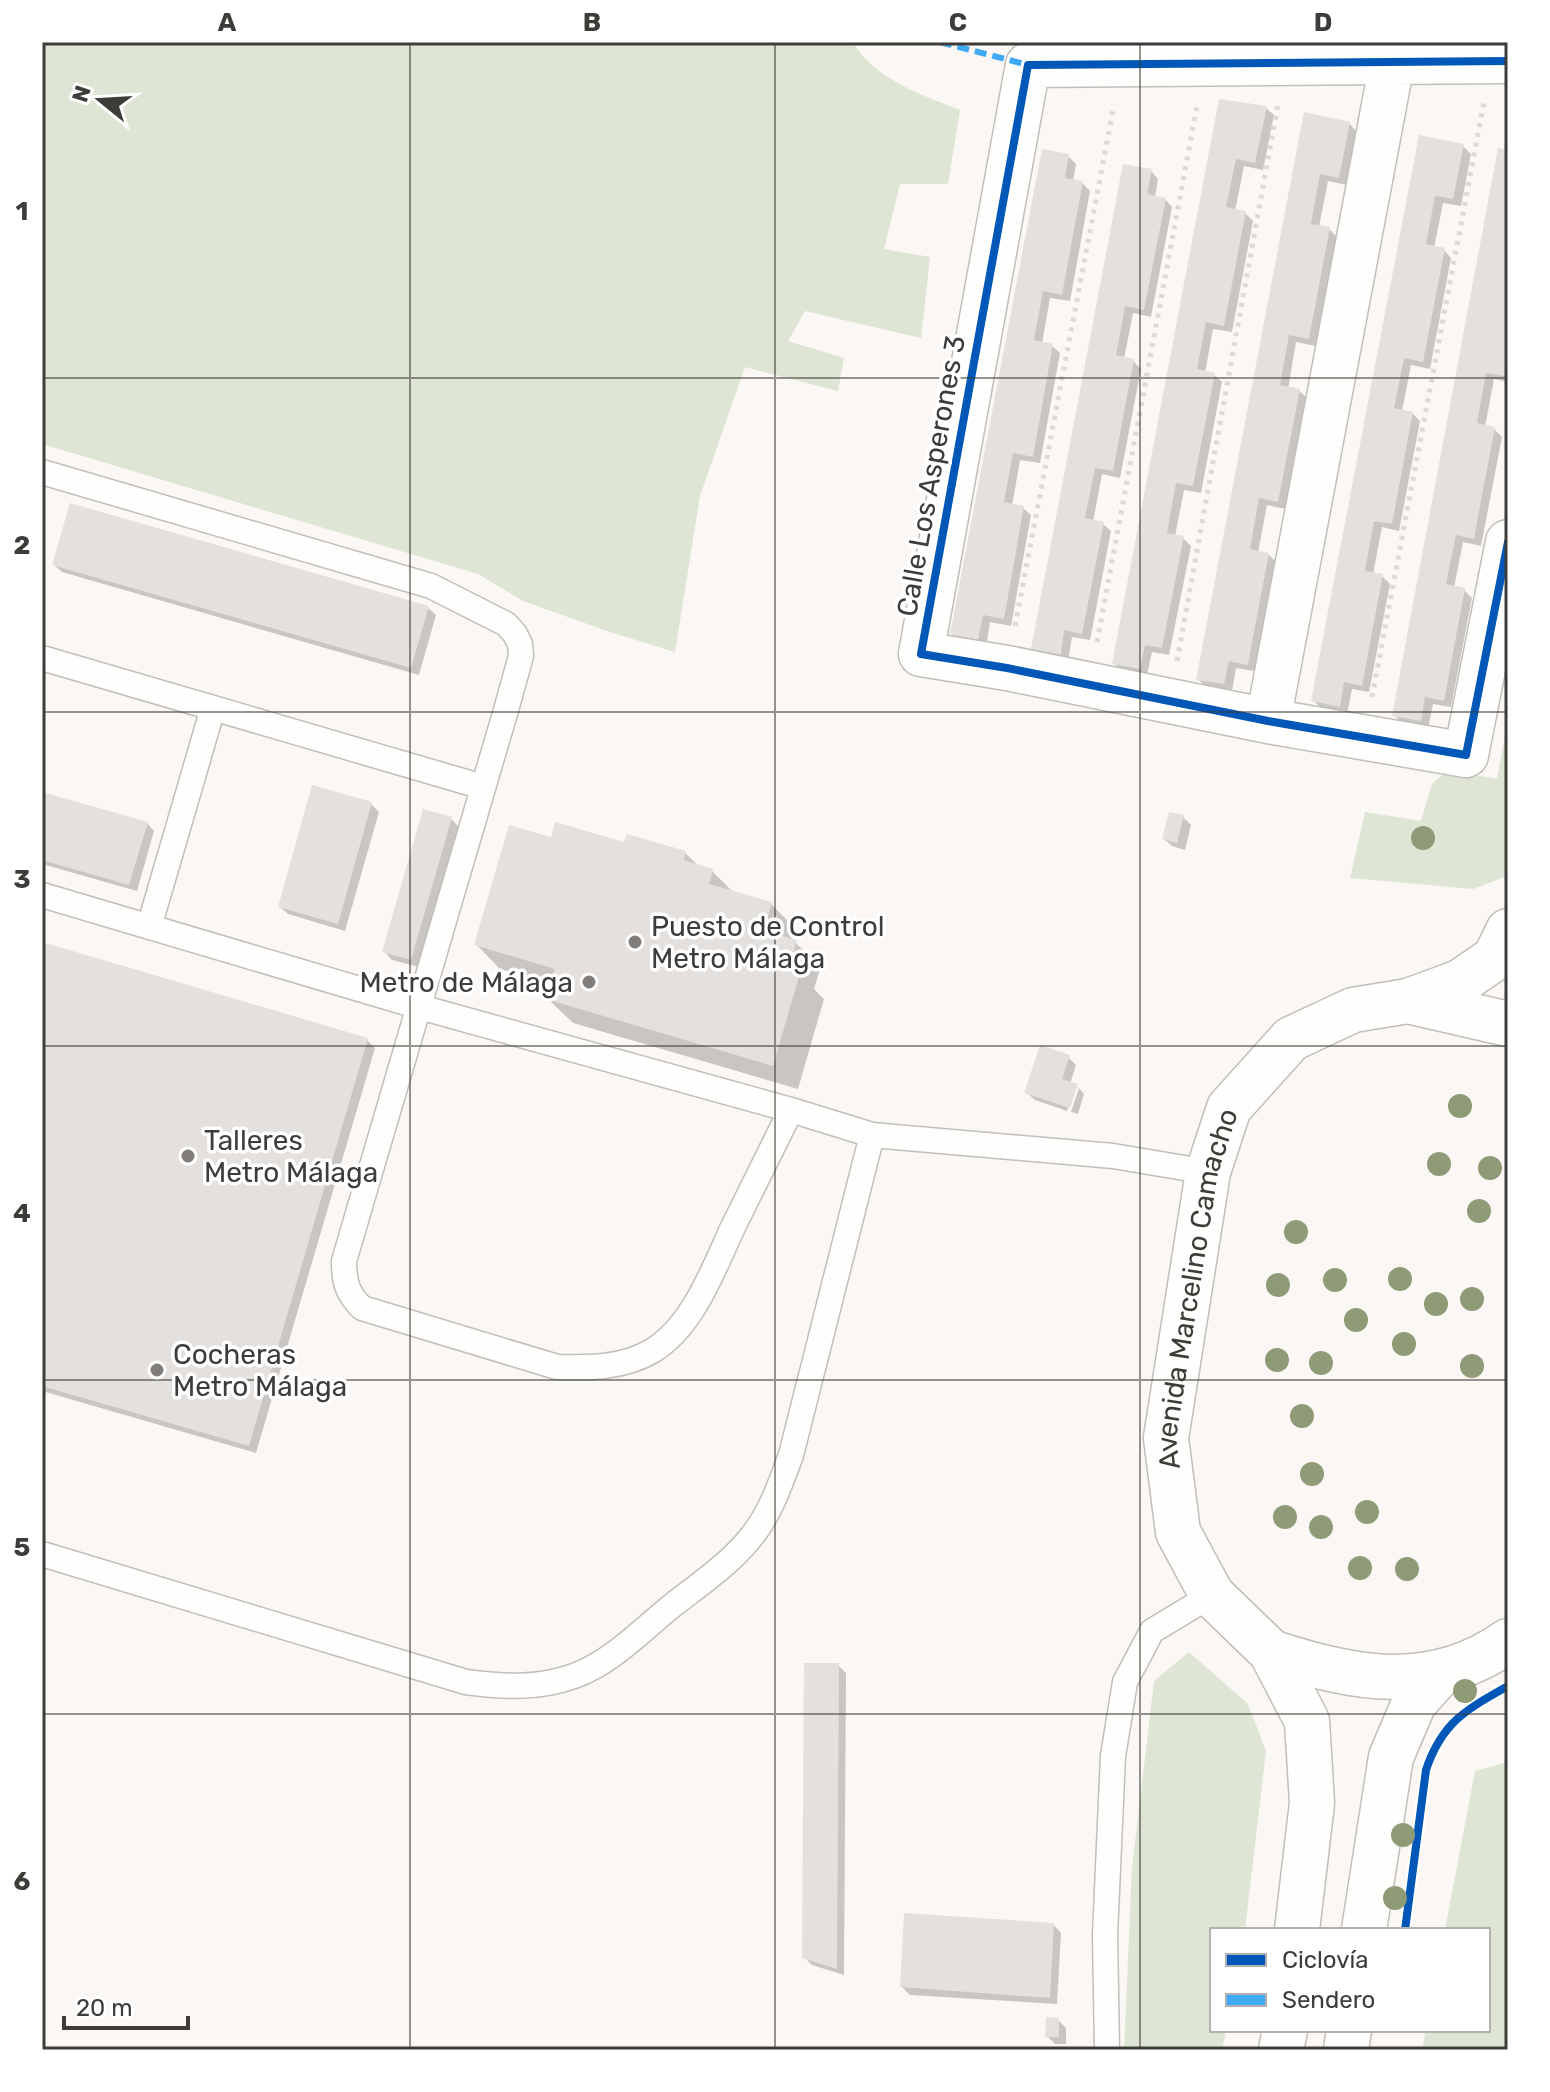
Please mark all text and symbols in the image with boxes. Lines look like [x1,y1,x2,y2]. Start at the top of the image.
text: A [218,7,237,38]
text: B [583,7,601,38]
text: C [949,7,967,38]
text: D [1314,7,1332,38]
north arrow [60,60,140,140]
text: N [66,82,97,106]
text: 1 [16,196,28,227]
street label: Calle Los Asperones 3 [890,333,972,619]
text: 2 [14,530,30,561]
text: 3 [13,864,31,895]
place label: Puesto de Control Metro Málaga [651,910,885,975]
marker: Puesto de Control Metro Málaga [626,933,644,951]
place label: Metro de Málaga [360,966,573,999]
marker: Metro de Málaga [580,973,598,991]
street label: Avenida Marcelino Camacho [1150,1104,1244,1472]
place label: Talleres Metro Málaga [204,1124,378,1189]
marker: Talleres Metro Málaga [179,1147,197,1165]
text: 4 [13,1198,31,1229]
place label: Cocheras Metro Málaga [173,1338,347,1403]
marker: Cocheras Metro Málaga [148,1361,166,1379]
text: 5 [14,1532,30,1563]
text: 6 [14,1866,31,1897]
legend [1210,1928,1490,2032]
text: Ciclovía [1282,1946,1369,1974]
scale bar [64,1980,188,2030]
text: Sendero [1282,1986,1375,2014]
text: 20 m [76,1994,133,2022]

